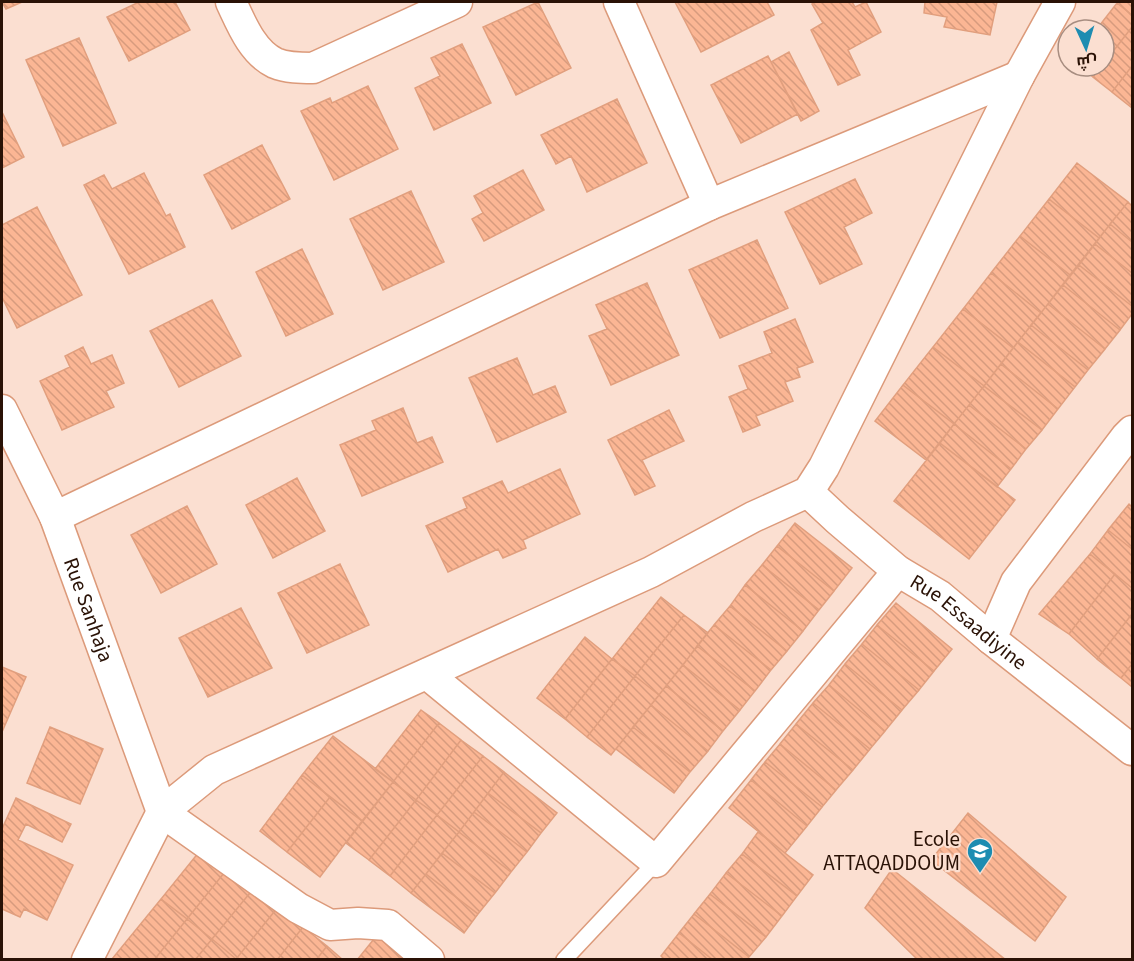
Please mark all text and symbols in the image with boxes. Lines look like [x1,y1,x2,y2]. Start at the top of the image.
north arrow [1056,18,1116,78]
text: ش [1076,50,1098,74]
street label: Rue Sanhaja [56,553,121,666]
street label: Rue Essaadiyine [904,566,1034,677]
place label: Ecole ATTAQADDOUM [823,824,960,878]
school or university icon: Ecole ATTAQADDOUM [965,836,995,874]

